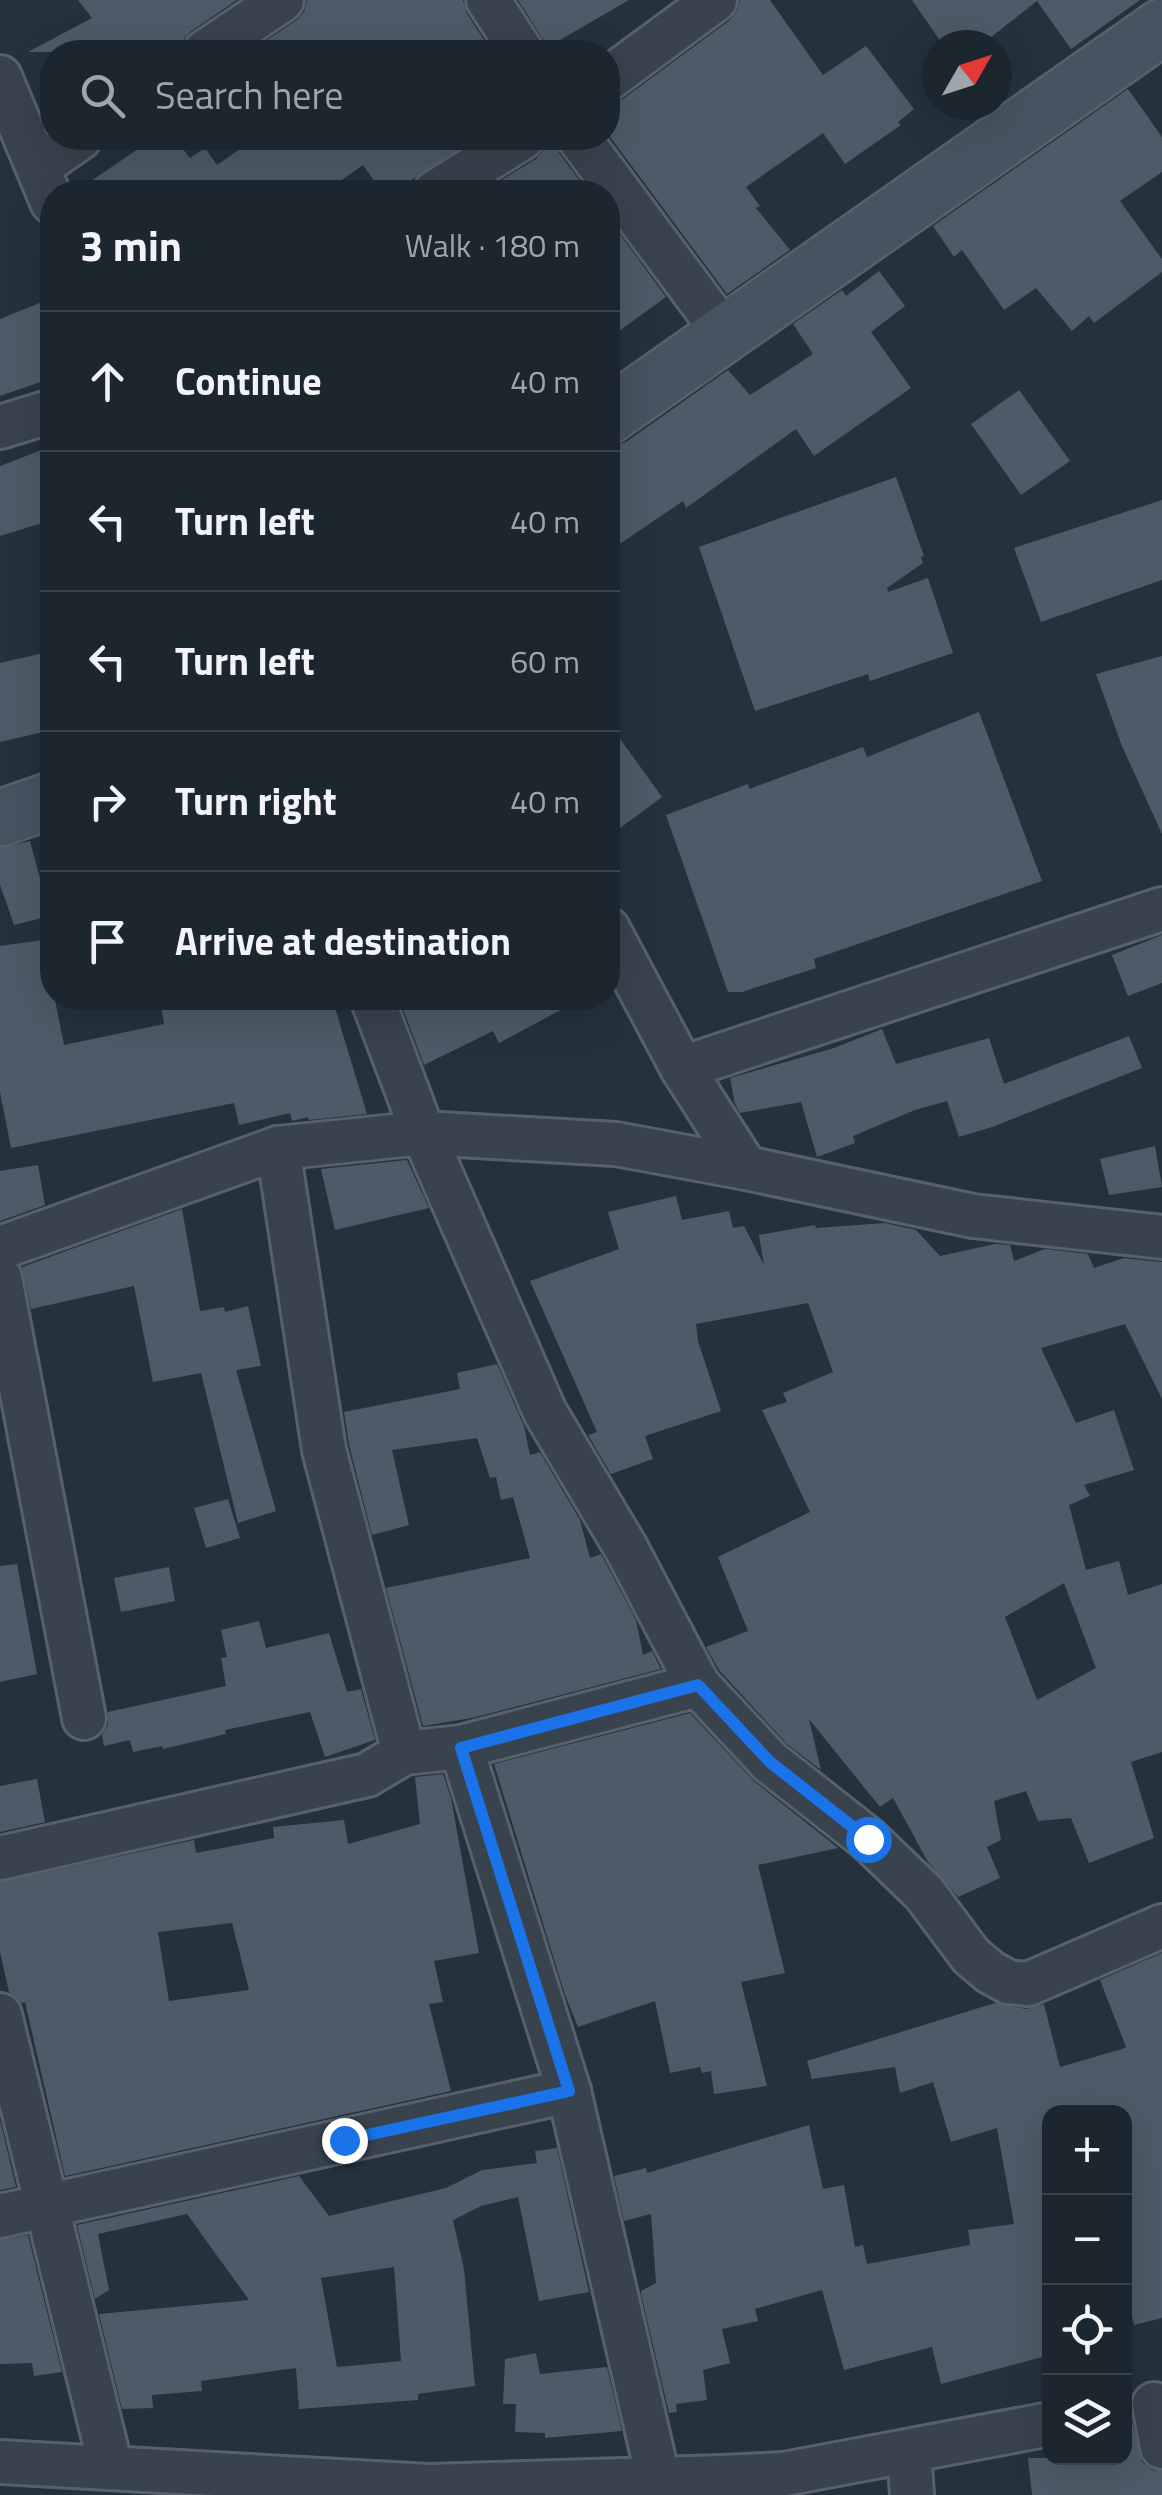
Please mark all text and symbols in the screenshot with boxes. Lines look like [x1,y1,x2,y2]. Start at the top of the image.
north arrow [922,30,1012,120]
search box [40,40,620,150]
text: Search here [155,66,343,124]
icon: search [75,68,130,123]
text: 3 min [80,213,182,277]
text: Walk · 180 m [405,221,580,269]
text: Continue [175,352,322,410]
icon: ahead [80,354,135,409]
text: 40 m [510,357,580,405]
text: Turn left [175,492,315,550]
icon: left [80,494,135,549]
text: 40 m [510,497,580,545]
text: Turn left [175,632,315,690]
icon: left [80,634,135,689]
text: 60 m [510,637,580,685]
text: Turn right [175,772,337,830]
icon: right [80,774,135,829]
text: 40 m [510,777,580,825]
text: Arrive at destination [175,912,511,970]
icon: arrive [80,914,135,969]
route start [846,1817,892,1863]
map controls [1042,2105,1132,2465]
button: + [1042,2105,1132,2195]
route end [322,2118,368,2164]
button: − [1042,2195,1132,2285]
button: locate [1042,2285,1132,2375]
button: layers [1042,2375,1132,2465]

